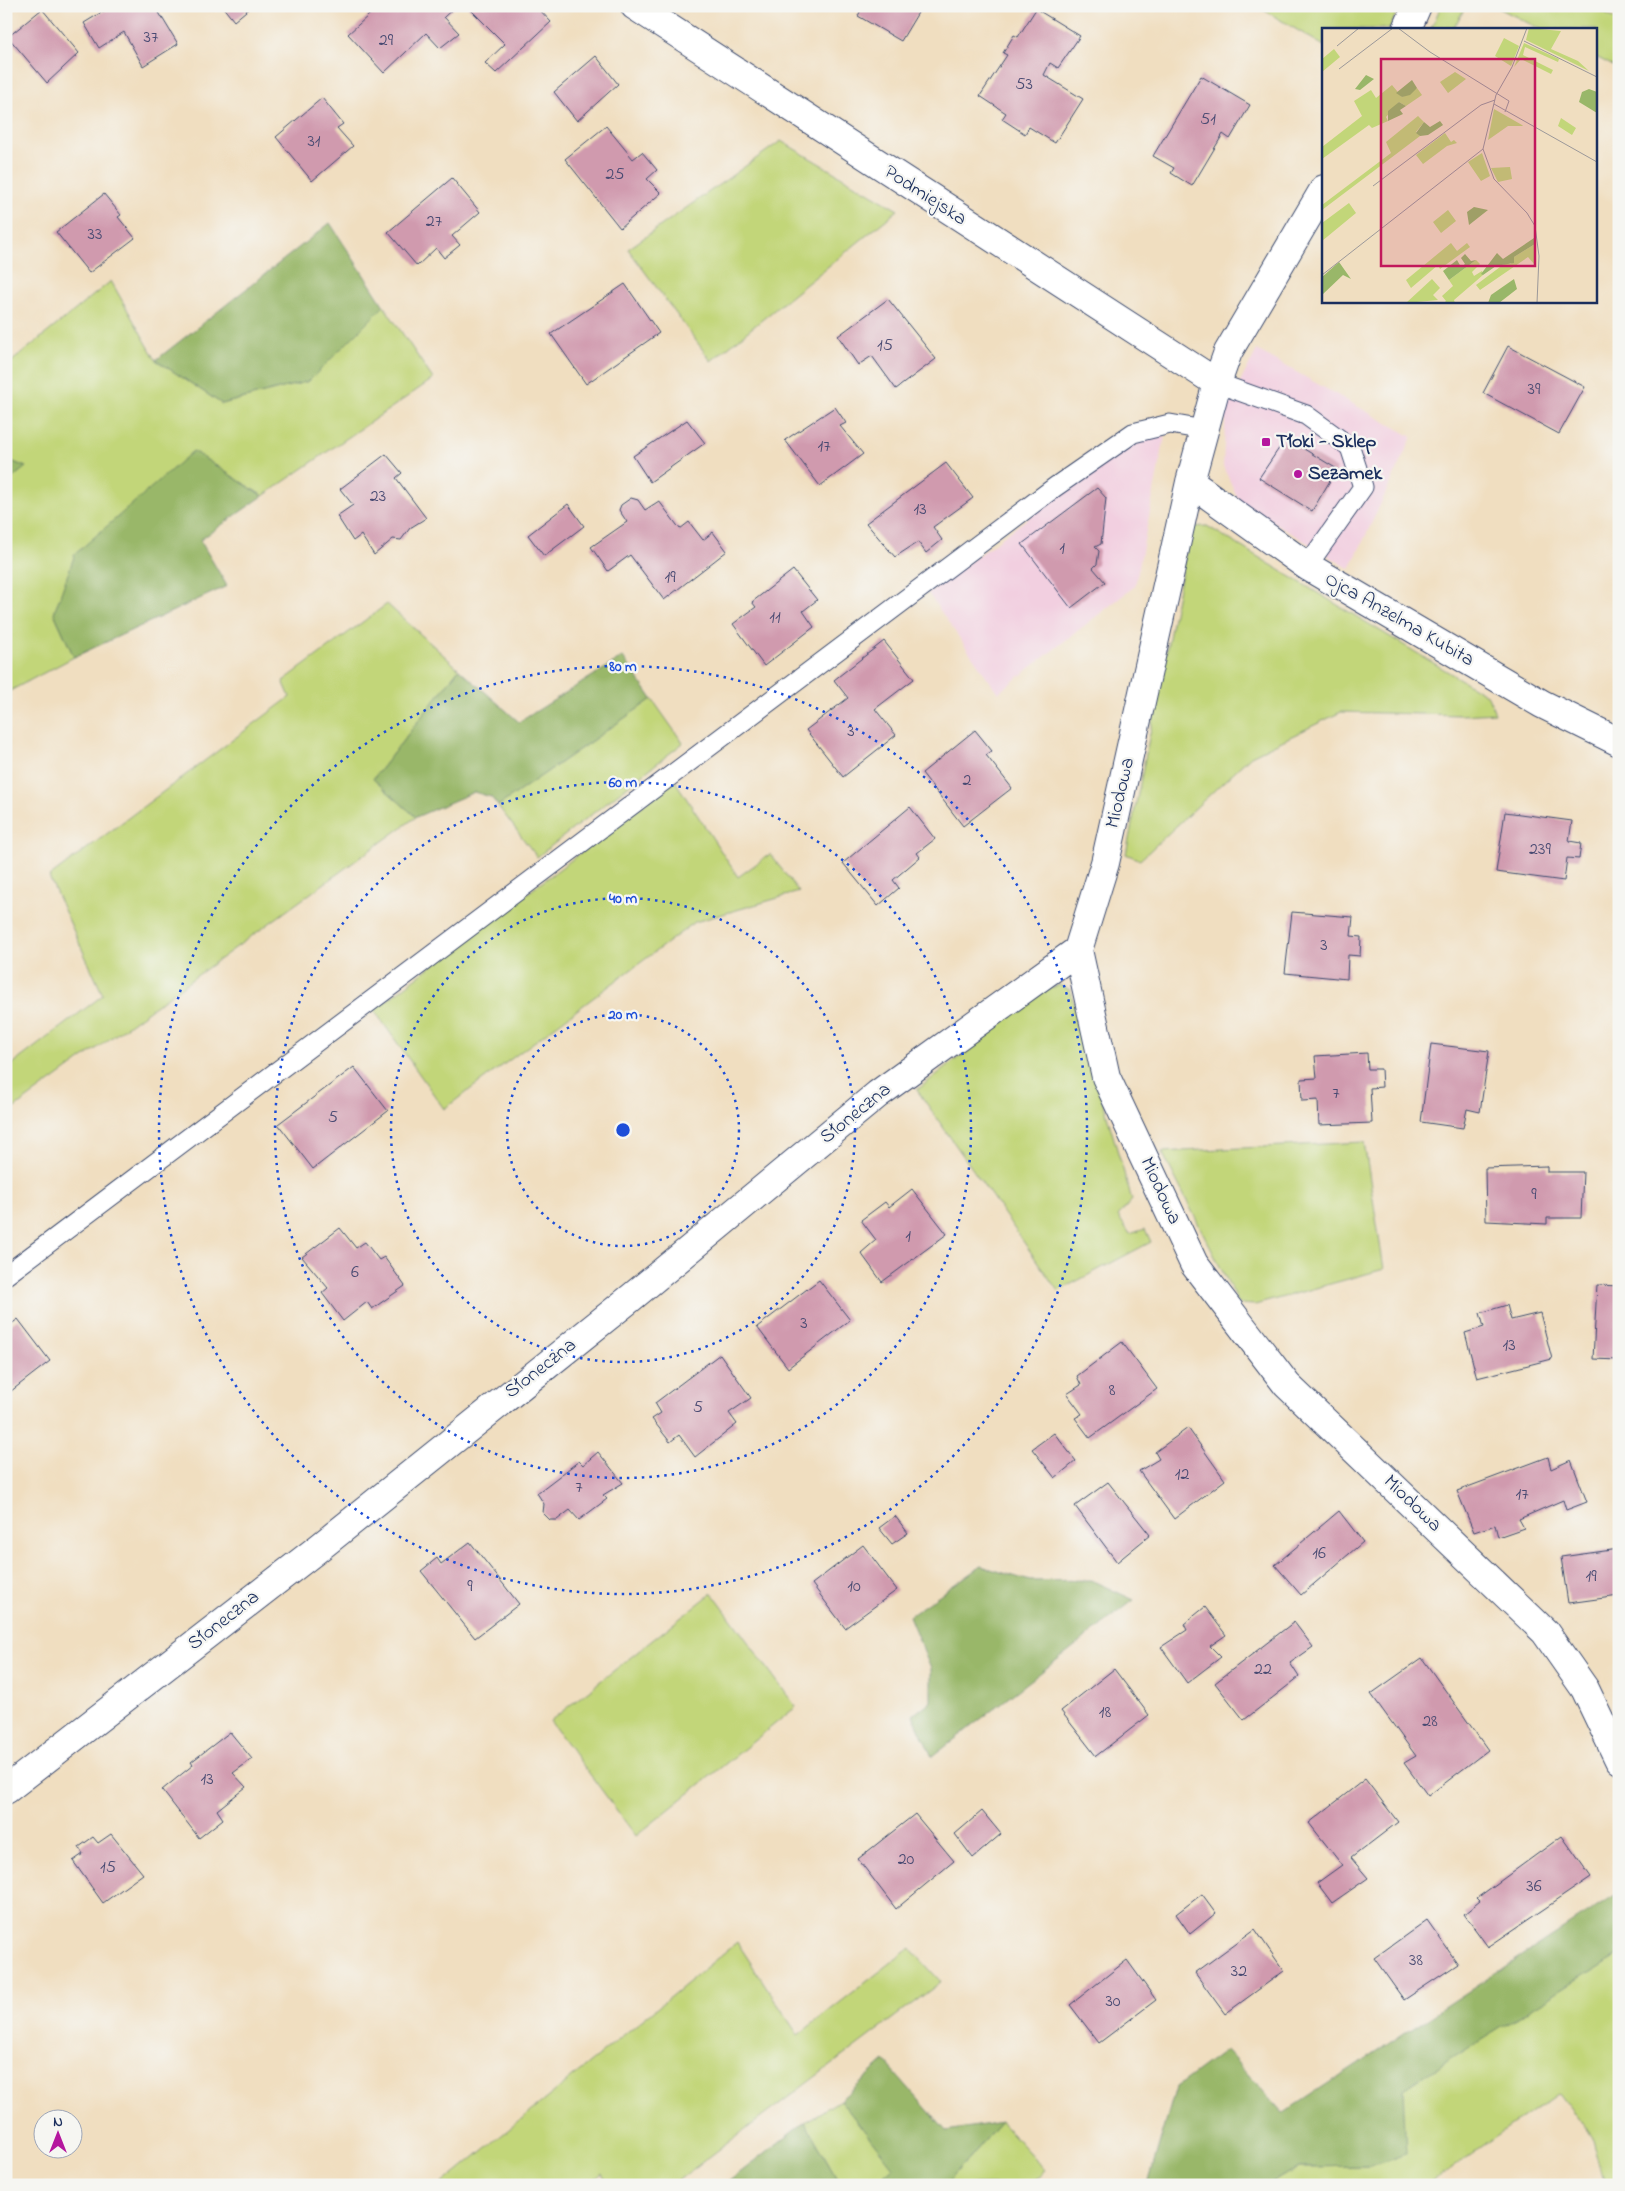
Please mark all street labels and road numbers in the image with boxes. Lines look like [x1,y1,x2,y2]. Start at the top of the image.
street label: Podmiejska [878,158,972,234]
street label: Ojca Anzelma Kubita [1319,565,1479,675]
street label: Miodowa [1099,755,1143,831]
street label: Słoneczna [814,1076,898,1152]
street label: Miodowa [1132,1152,1188,1230]
street label: Słoneczna [499,1332,583,1406]
street label: Miodowa [1376,1469,1448,1539]
street label: Słoneczna [182,1584,266,1658]

